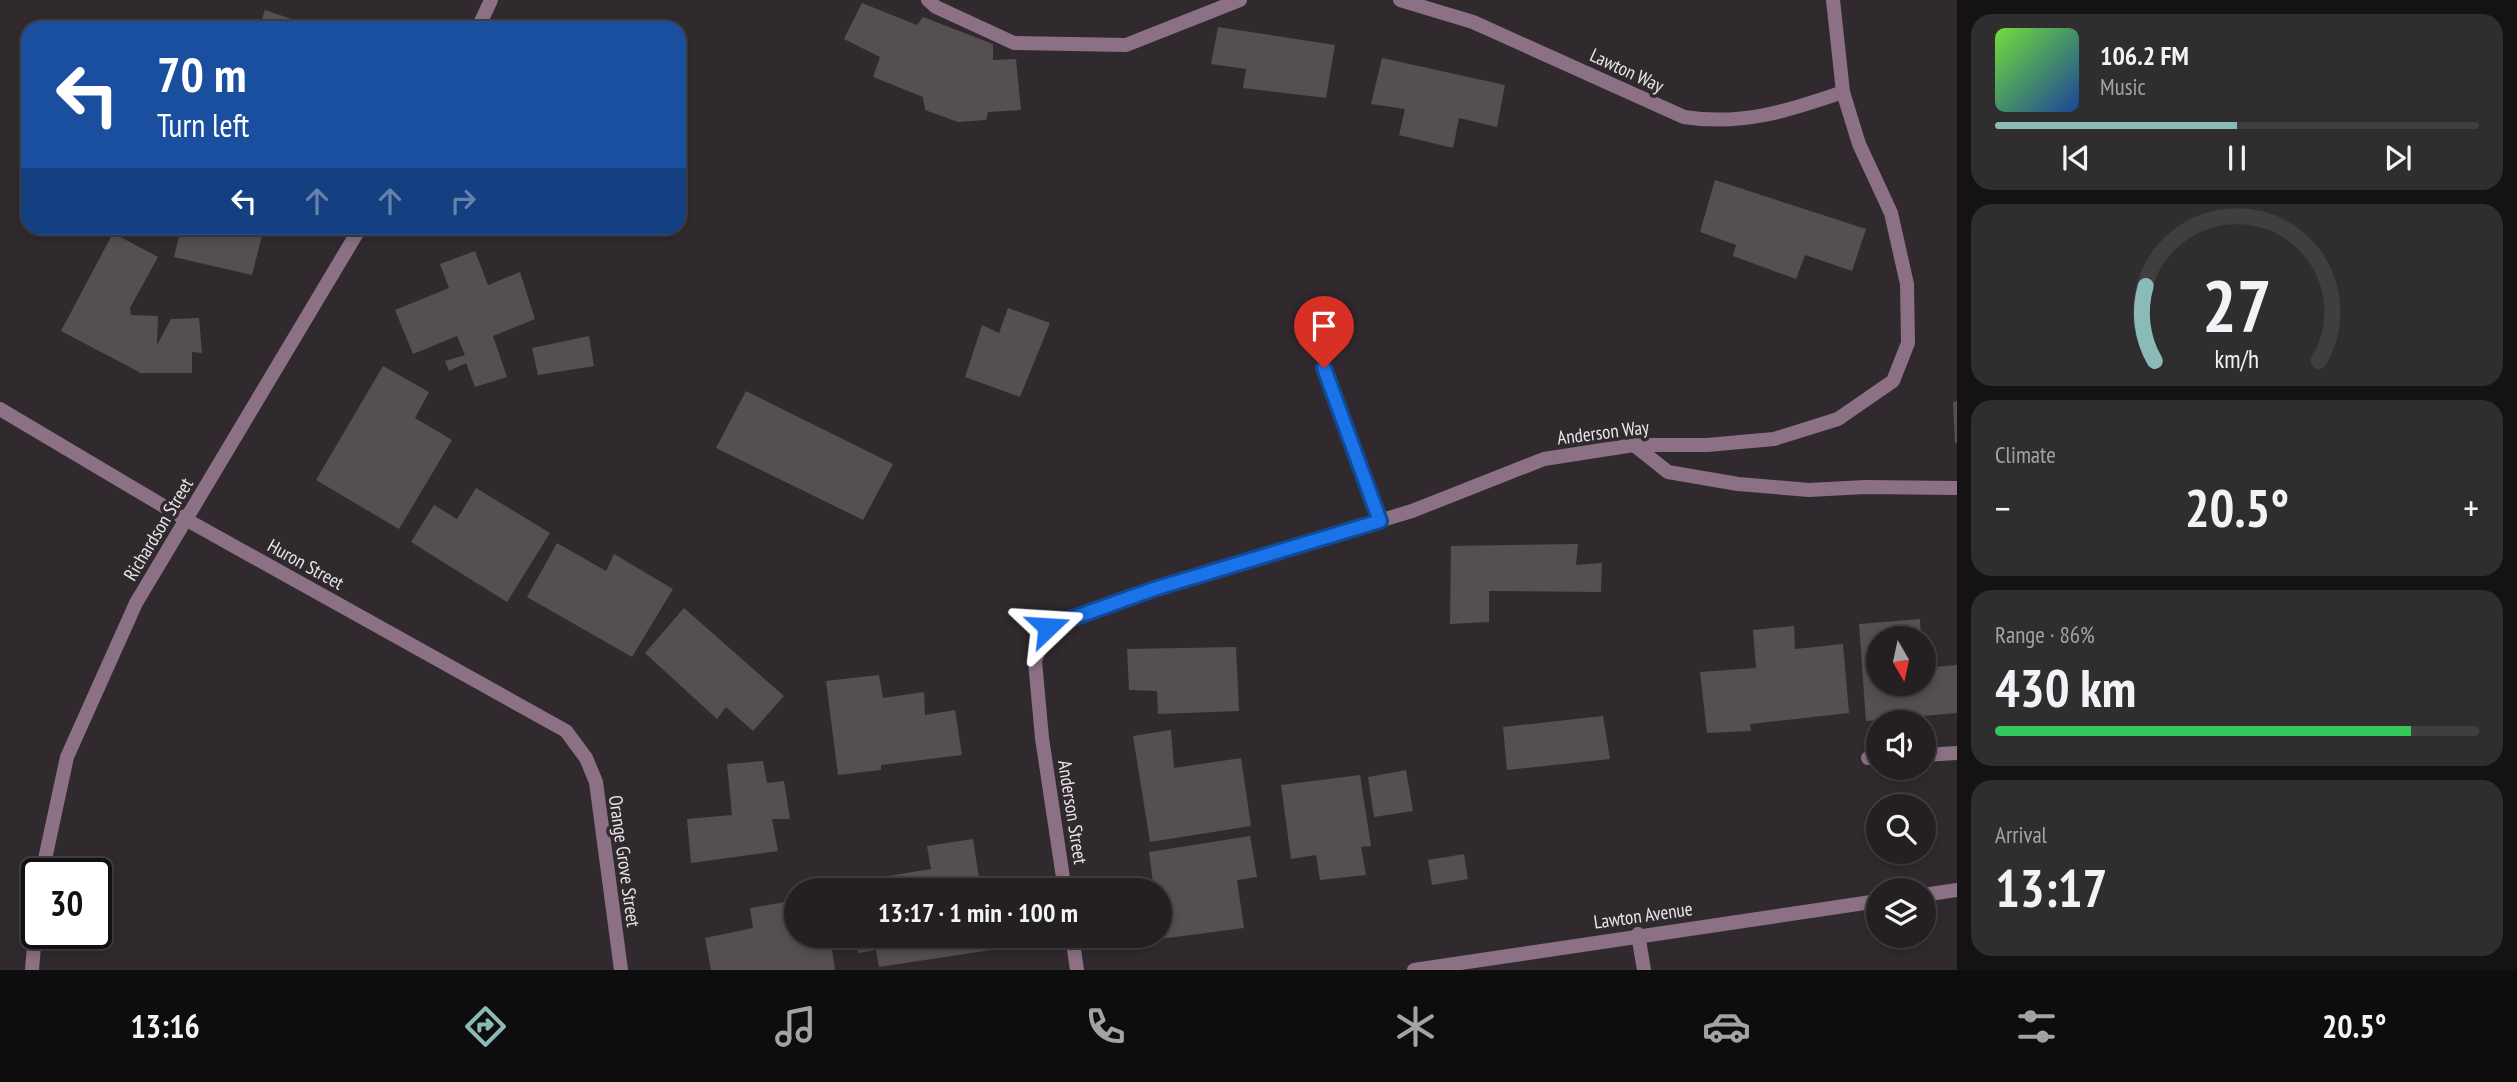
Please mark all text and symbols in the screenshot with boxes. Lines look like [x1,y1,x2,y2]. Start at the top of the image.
text: 106.2 FM [2100,39,2189,72]
text: 70 m [157,42,246,106]
street label: Lawton Way [1586,43,1668,98]
icon: left [42,49,133,140]
text: Music [2100,72,2146,101]
text: Turn left [157,104,249,146]
icon: previous [2057,139,2095,177]
icon: pause [2218,139,2256,177]
icon: next [2379,139,2417,177]
icon: left [225,182,263,220]
icon: ahead [298,182,336,220]
icon: ahead [371,182,409,220]
icon: right [444,182,482,220]
text: 27 [2202,257,2272,351]
pin [1294,296,1354,368]
icon: arrive [1305,307,1343,345]
text: km/h [2215,343,2259,375]
street label: Anderson Way [1556,414,1651,450]
text: Climate [1995,440,2056,469]
street label: Richardson Street [118,473,198,585]
text: 20.5° [2185,474,2289,541]
text: − [1995,483,2011,532]
text: + [2463,483,2479,532]
street label: Huron Street [264,533,349,595]
position arrow [1011,590,1085,664]
text: Range · 86% [1995,620,2095,649]
north arrow [1866,626,1936,696]
map controls [1866,626,1936,948]
text: 430 km [1995,654,2136,721]
button: sound [1866,710,1936,780]
street label: Anderson Street [1053,758,1093,866]
street label: Orange Grove Street [604,794,646,929]
button: search [1866,794,1936,864]
text: Arrival [1995,820,2047,849]
text: 13:17 [1995,854,2107,921]
speed limit sign: 30 [21,858,112,949]
button: layers [1866,878,1936,948]
text: 13:17 · 1 min · 100 m [878,896,1078,929]
street label: Lawton Avenue [1592,896,1694,934]
icon: directions [461,1002,510,1051]
icon: music [771,1002,820,1051]
icon: phone [1081,1002,1130,1051]
icon: climate [1391,1002,1440,1051]
icon: car [1702,1002,1751,1051]
icon: filters [2012,1002,2061,1051]
text: 13:16 [131,1005,200,1047]
text: 20.5° [2322,1005,2386,1047]

